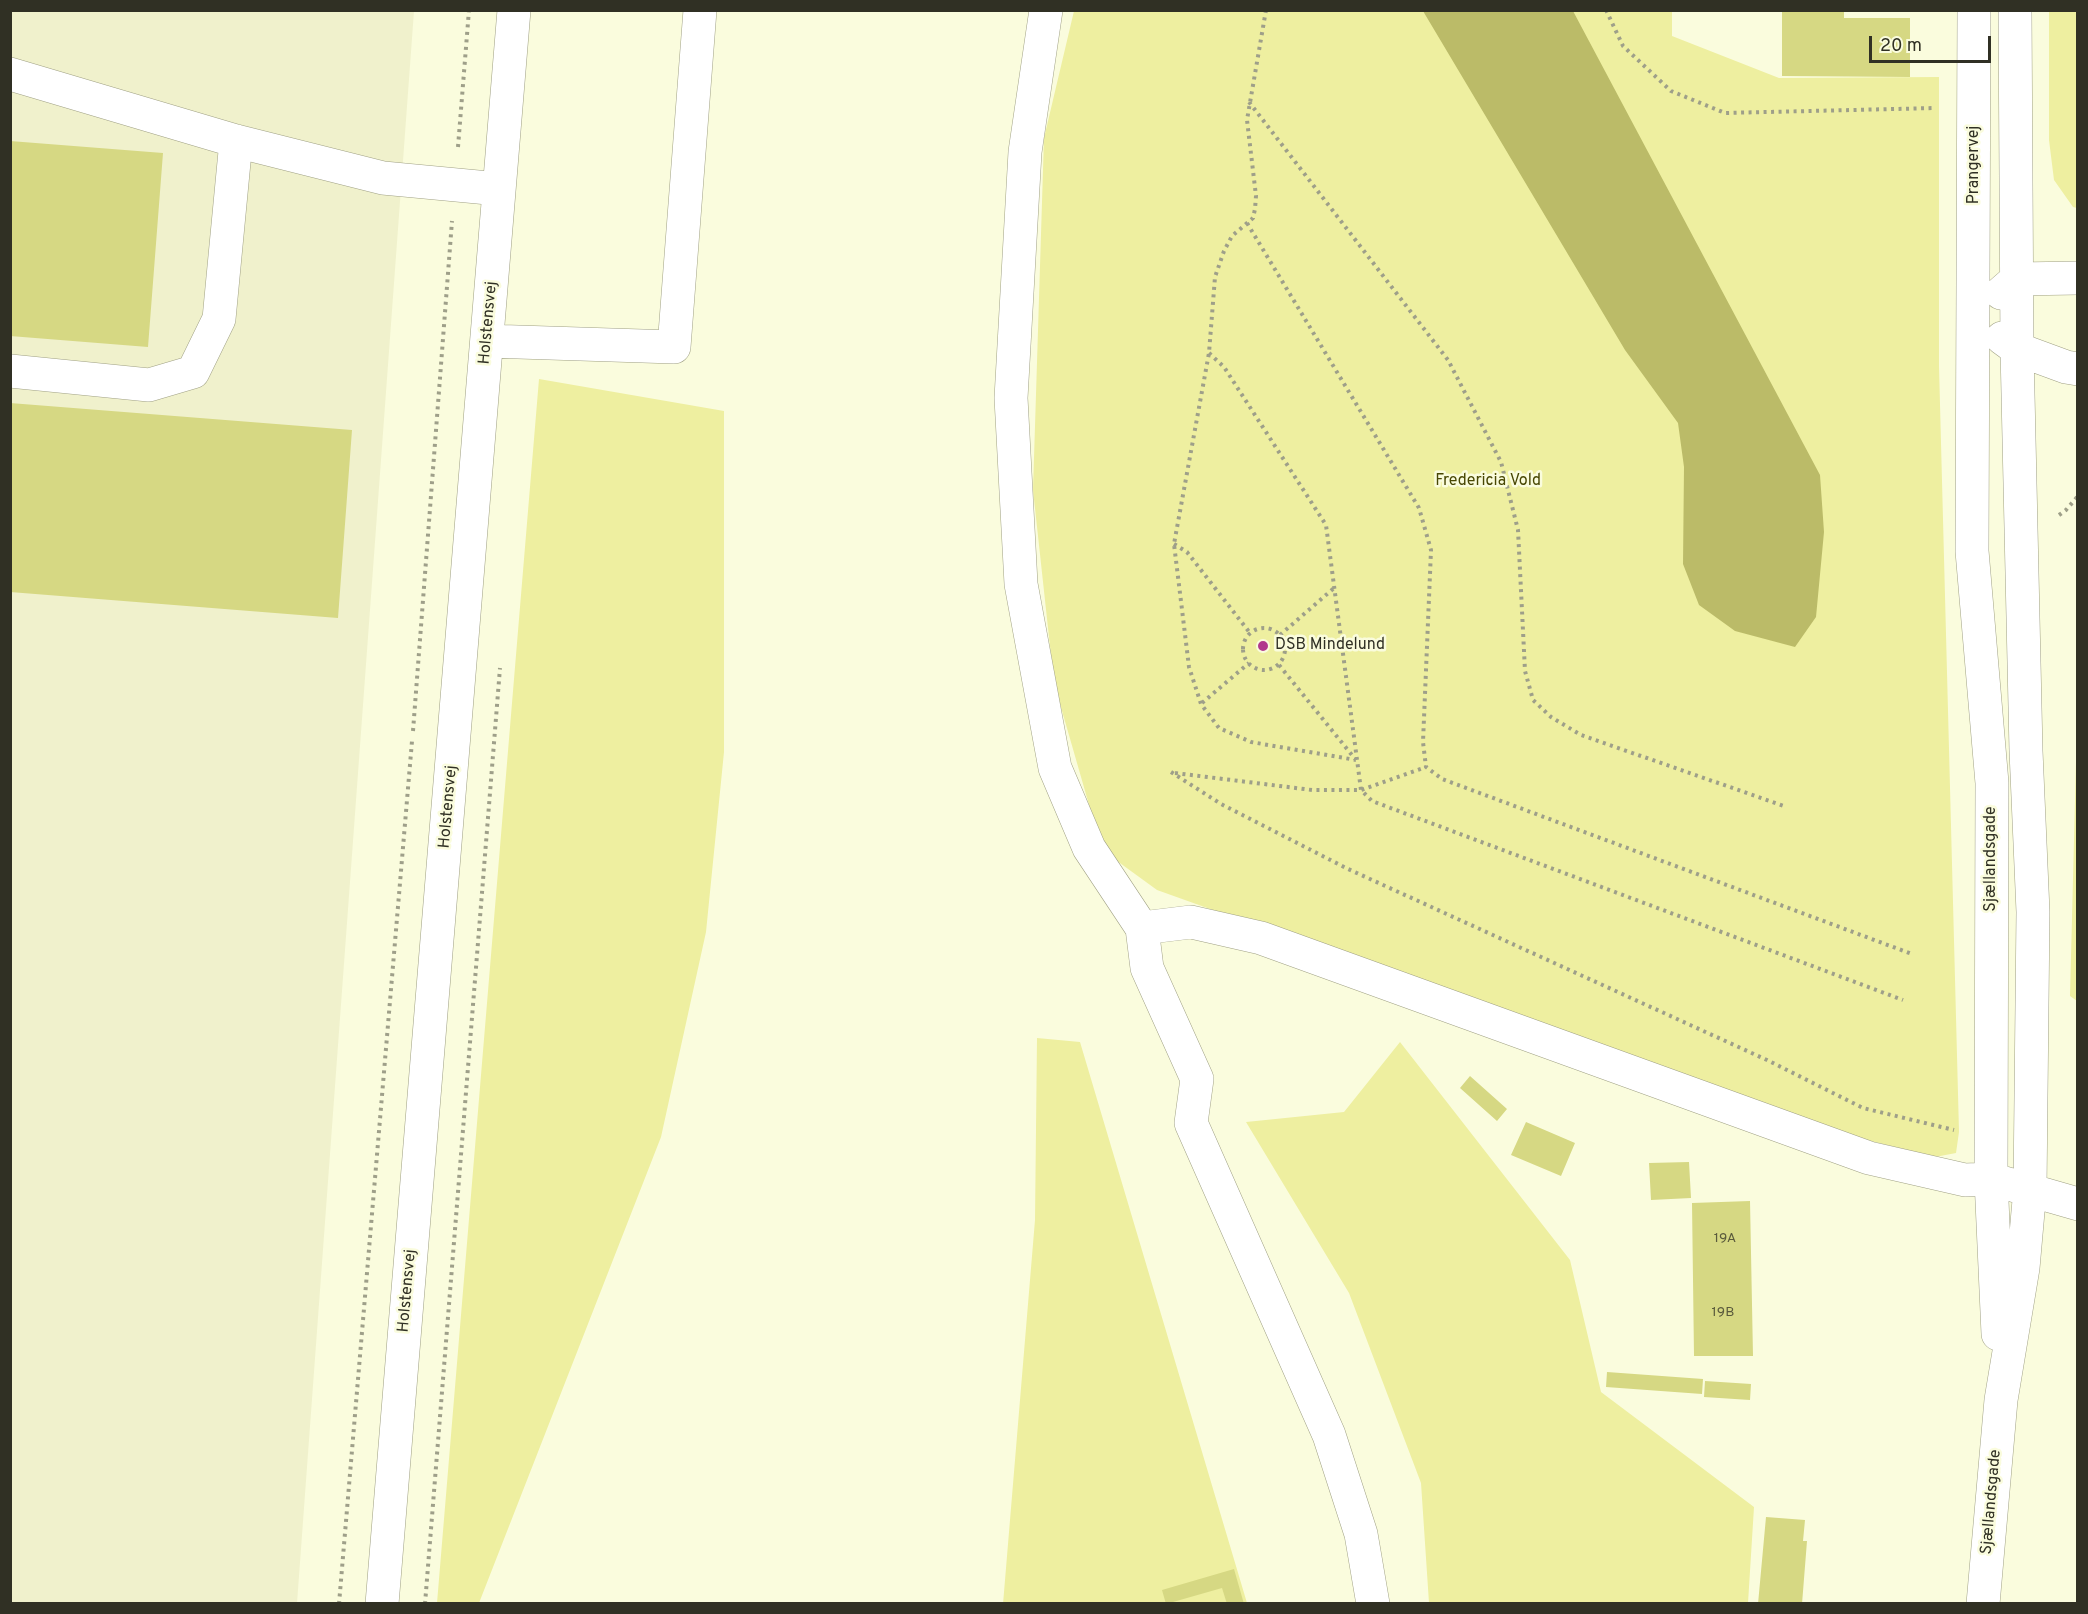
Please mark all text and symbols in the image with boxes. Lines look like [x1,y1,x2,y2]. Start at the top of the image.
scale bar [1872,24,1994,62]
text: 20 m [1880,35,1922,58]
street label: Prangervej [1965,126,1985,204]
street label: Holstensvej [476,281,502,365]
park label: Fredericia Vold [1435,472,1541,492]
place label: DSB Mindelund [1275,636,1385,656]
marker: DSB Mindelund [1256,639,1270,653]
street label: Holstensvej [436,765,462,849]
street label: Sjællandsgade [1982,806,2002,912]
house number: 19A [1714,1231,1736,1247]
street label: Holstensvej [395,1249,421,1333]
house number: 19B [1712,1305,1734,1321]
street label: Sjællandsgade [1978,1449,2006,1555]

